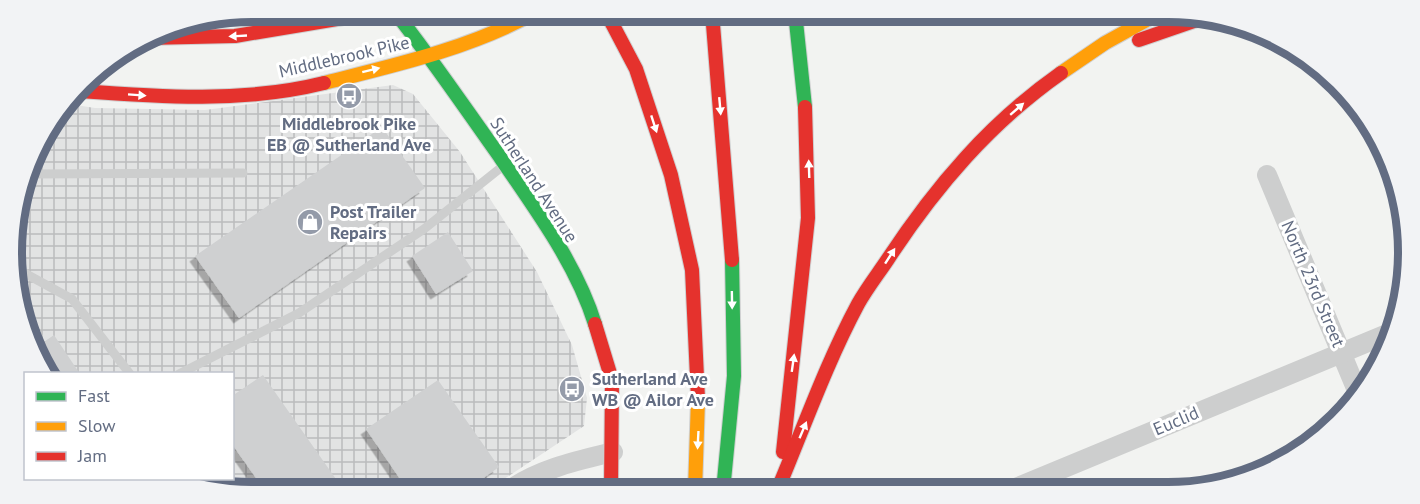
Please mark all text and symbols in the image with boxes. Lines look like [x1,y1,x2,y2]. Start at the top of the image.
street label: Middlebrook Pike [276,30,411,83]
one-way arrow [229,32,248,41]
one-way arrow [362,65,381,75]
bus stop icon: Middlebrook Pike EB @ Sutherland Ave [334,81,364,111]
one-way arrow [128,90,147,100]
one-way arrow [715,96,725,115]
one-way arrow [1009,102,1024,116]
place label: Middlebrook Pike EB @ Sutherland Ave [267,112,431,156]
street label: Sutherland Avenue [485,113,583,247]
one-way arrow [650,115,659,133]
one-way arrow [804,159,813,178]
place label: Post Trailer Repairs [330,200,417,244]
shop icon: Post Trailer Repairs [295,207,325,237]
street label: North 23rd Street [1276,217,1350,351]
one-way arrow [884,248,895,264]
one-way arrow [728,291,737,310]
one-way arrow [788,353,797,372]
place label: Sutherland Ave WB @ Ailor Ave [592,367,714,411]
legend [24,372,234,480]
bus stop icon: Sutherland Ave WB @ Ailor Ave [557,374,587,404]
text: Fast [78,384,110,407]
street label: Euclid [1150,401,1202,440]
text: Slow [78,414,116,437]
one-way arrow [799,421,808,439]
one-way arrow [693,430,703,449]
text: Jam [77,444,107,467]

